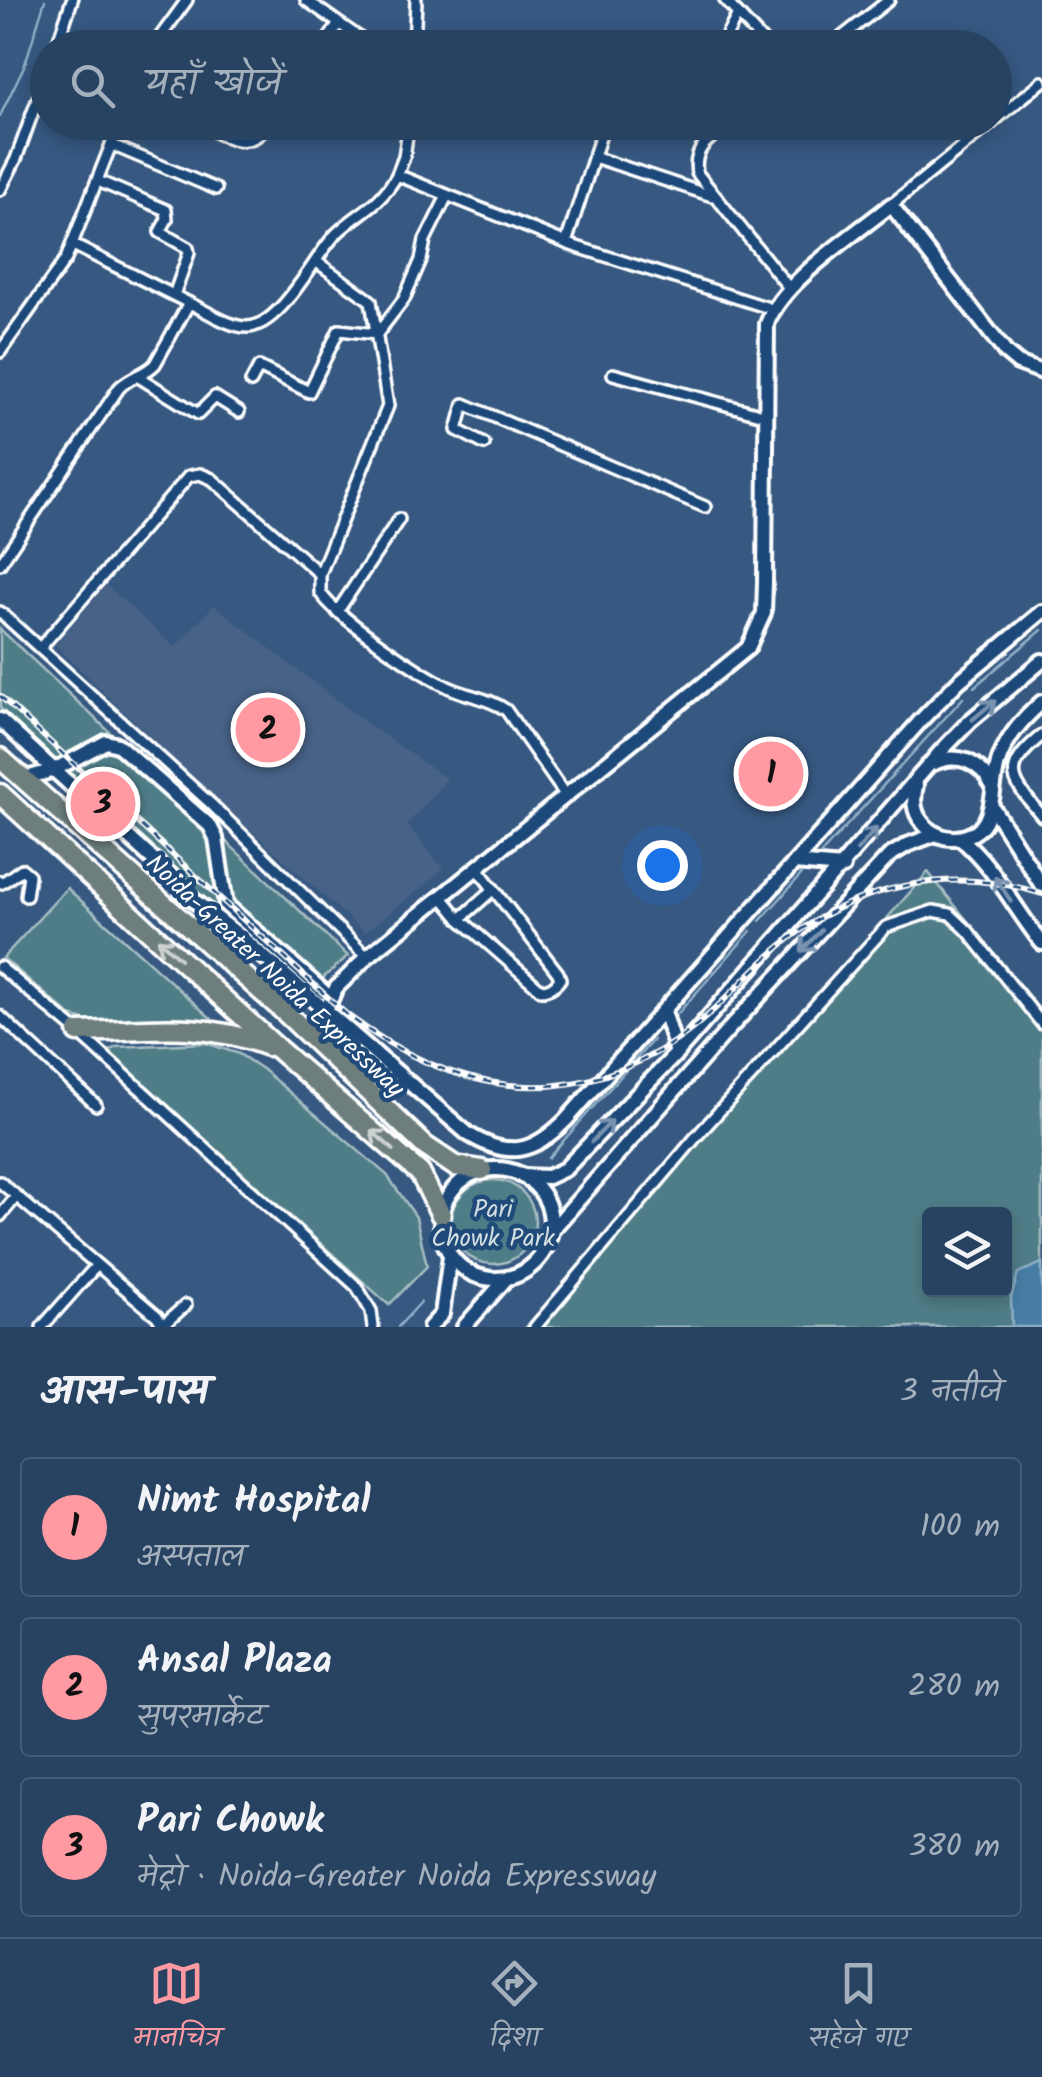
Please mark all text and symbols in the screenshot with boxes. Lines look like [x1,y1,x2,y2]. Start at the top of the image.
search box [30,30,1012,140]
text: यहाँ खोजें [145,55,282,115]
icon: search [65,58,120,113]
pin: 2 [236,692,300,768]
one-way arrow [970,699,996,721]
pin: 1 [738,736,804,812]
pin: 3 [70,766,136,842]
one-way arrow [856,826,878,852]
your location [637,840,688,891]
street label: Noida-Greater Noida Expressway [136,845,414,1108]
one-way arrow [992,875,1013,904]
one-way arrow [800,928,823,953]
one-way arrow [157,937,182,960]
one-way arrow [590,1119,613,1144]
one-way arrow [370,1129,396,1151]
park label: Pari Chowk Park [431,1190,555,1259]
map controls [922,1207,1012,1297]
button: layers [922,1207,1012,1297]
text: आस-पास [40,1359,209,1426]
text: 3 नतीजे [900,1367,1002,1418]
text: Nimt Hospital [137,1472,371,1532]
text: 1 [70,1502,79,1553]
text: 100 m [920,1502,1000,1553]
text: अस्पताल [137,1532,244,1583]
text: Ansal Plaza [137,1632,332,1692]
text: 2 [65,1662,84,1713]
text: 280 m [908,1662,1000,1713]
text: सुपरमार्केट [137,1692,265,1743]
text: Pari Chowk [137,1792,323,1852]
text: 3 [66,1822,83,1873]
text: 380 m [908,1822,1000,1873]
text: मेट्रो · Noida-Greater Noida Expressway [137,1852,656,1903]
tab: मानचित्र [133,1956,220,2061]
tab: दिशा [487,1956,542,2061]
tab: सहेजे गए [809,1956,909,2061]

